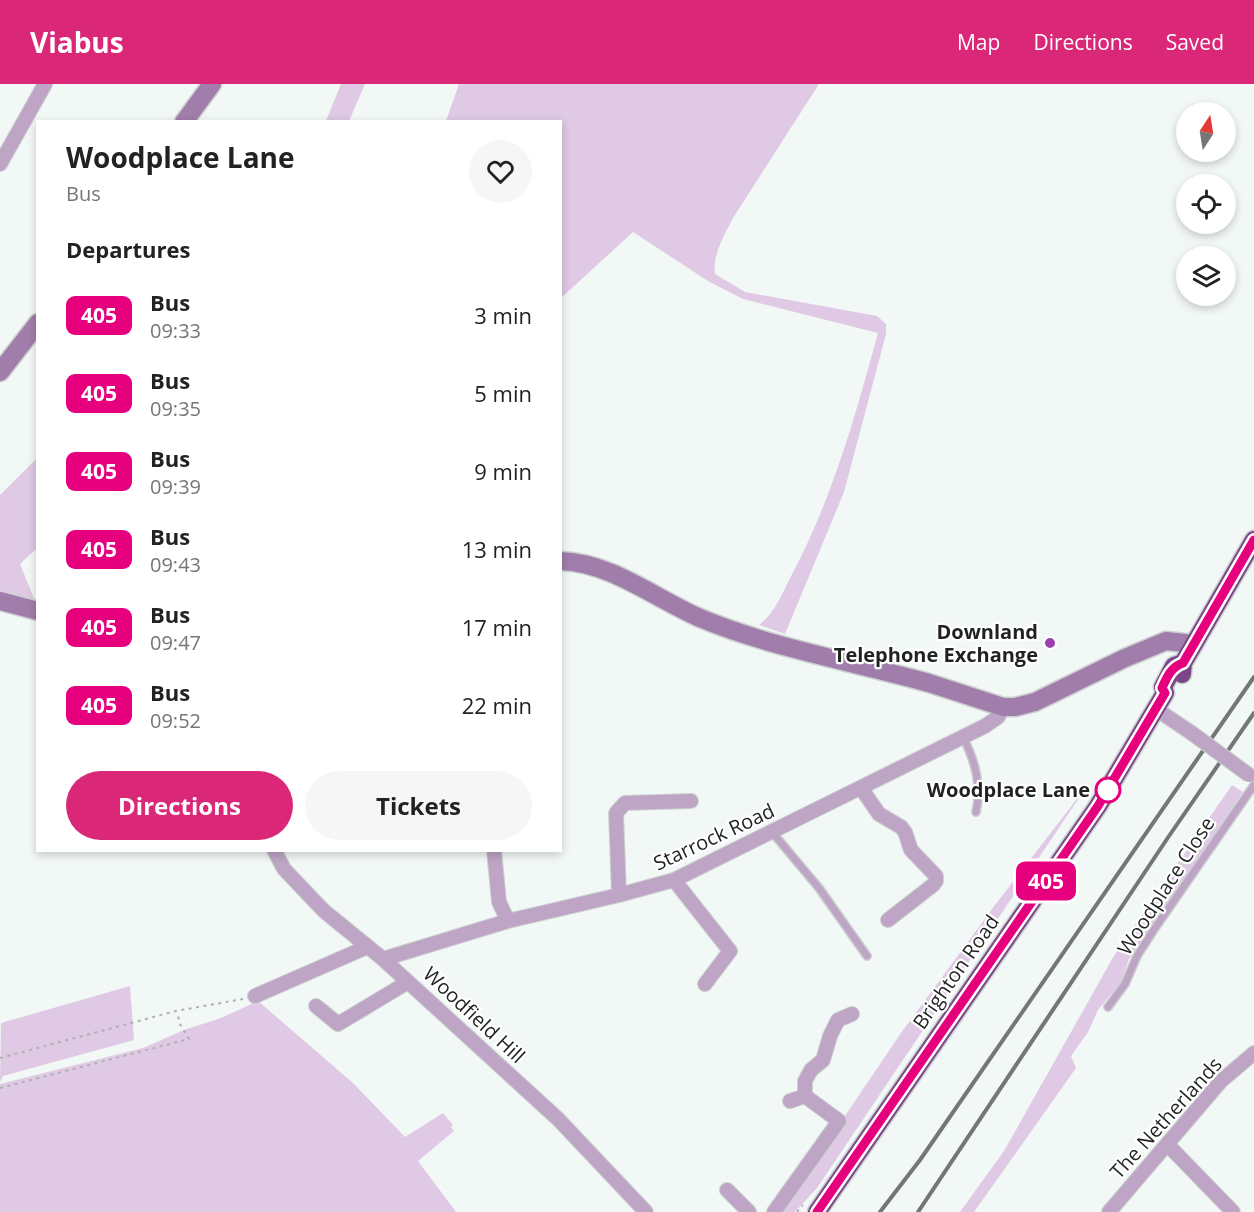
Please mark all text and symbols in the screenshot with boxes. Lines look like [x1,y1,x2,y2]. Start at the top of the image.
text: Viabus [30,23,124,61]
text: Map [957,28,1000,56]
text: Directions [1033,28,1133,56]
text: Saved [1166,28,1224,56]
north arrow [1176,102,1236,162]
map controls [1176,102,1236,306]
text: Woodplace Lane [66,138,295,176]
button: heart [469,140,532,203]
button: locate [1176,174,1236,234]
text: Bus [66,180,101,207]
text: Departures [66,234,190,264]
button: layers [1176,246,1236,306]
text: Bus [150,287,190,317]
text: 3 min [474,300,532,330]
text: 405 [81,301,117,329]
text: 09:33 [150,317,201,344]
text: Bus [150,365,190,395]
text: 5 min [474,378,532,408]
text: 405 [81,379,117,407]
text: 09:35 [150,395,201,422]
text: Bus [150,443,190,473]
text: 9 min [474,456,532,486]
text: 405 [81,457,117,485]
text: 09:39 [150,473,201,500]
text: Bus [150,521,190,551]
text: 13 min [462,534,532,564]
text: 405 [81,535,117,563]
text: 09:43 [150,551,201,578]
text: Bus [150,599,190,629]
text: 17 min [462,612,532,642]
text: 405 [81,613,117,641]
place label: Downland Telephone Exchange [834,618,1038,668]
text: 09:47 [150,629,201,656]
marker: Downland Telephone Exchange [1043,636,1057,650]
text: Bus [150,677,190,707]
text: 22 min [462,690,532,720]
text: 405 [81,691,117,719]
text: 09:52 [150,707,201,734]
button: Directions [66,771,293,840]
button: Tickets [305,771,532,840]
place label: Woodplace Lane [927,776,1090,803]
marker: Woodplace Lane [1095,777,1121,803]
street label: Starrock Road [649,797,779,876]
street label: Woodplace Close [1111,811,1220,960]
line badge: 405 [1012,862,1080,900]
text: 405 [1028,867,1064,895]
street label: Brighton Road [906,909,1005,1034]
street label: Woodfield Hill [418,960,531,1069]
street label: The Netherlands [1104,1051,1228,1184]

